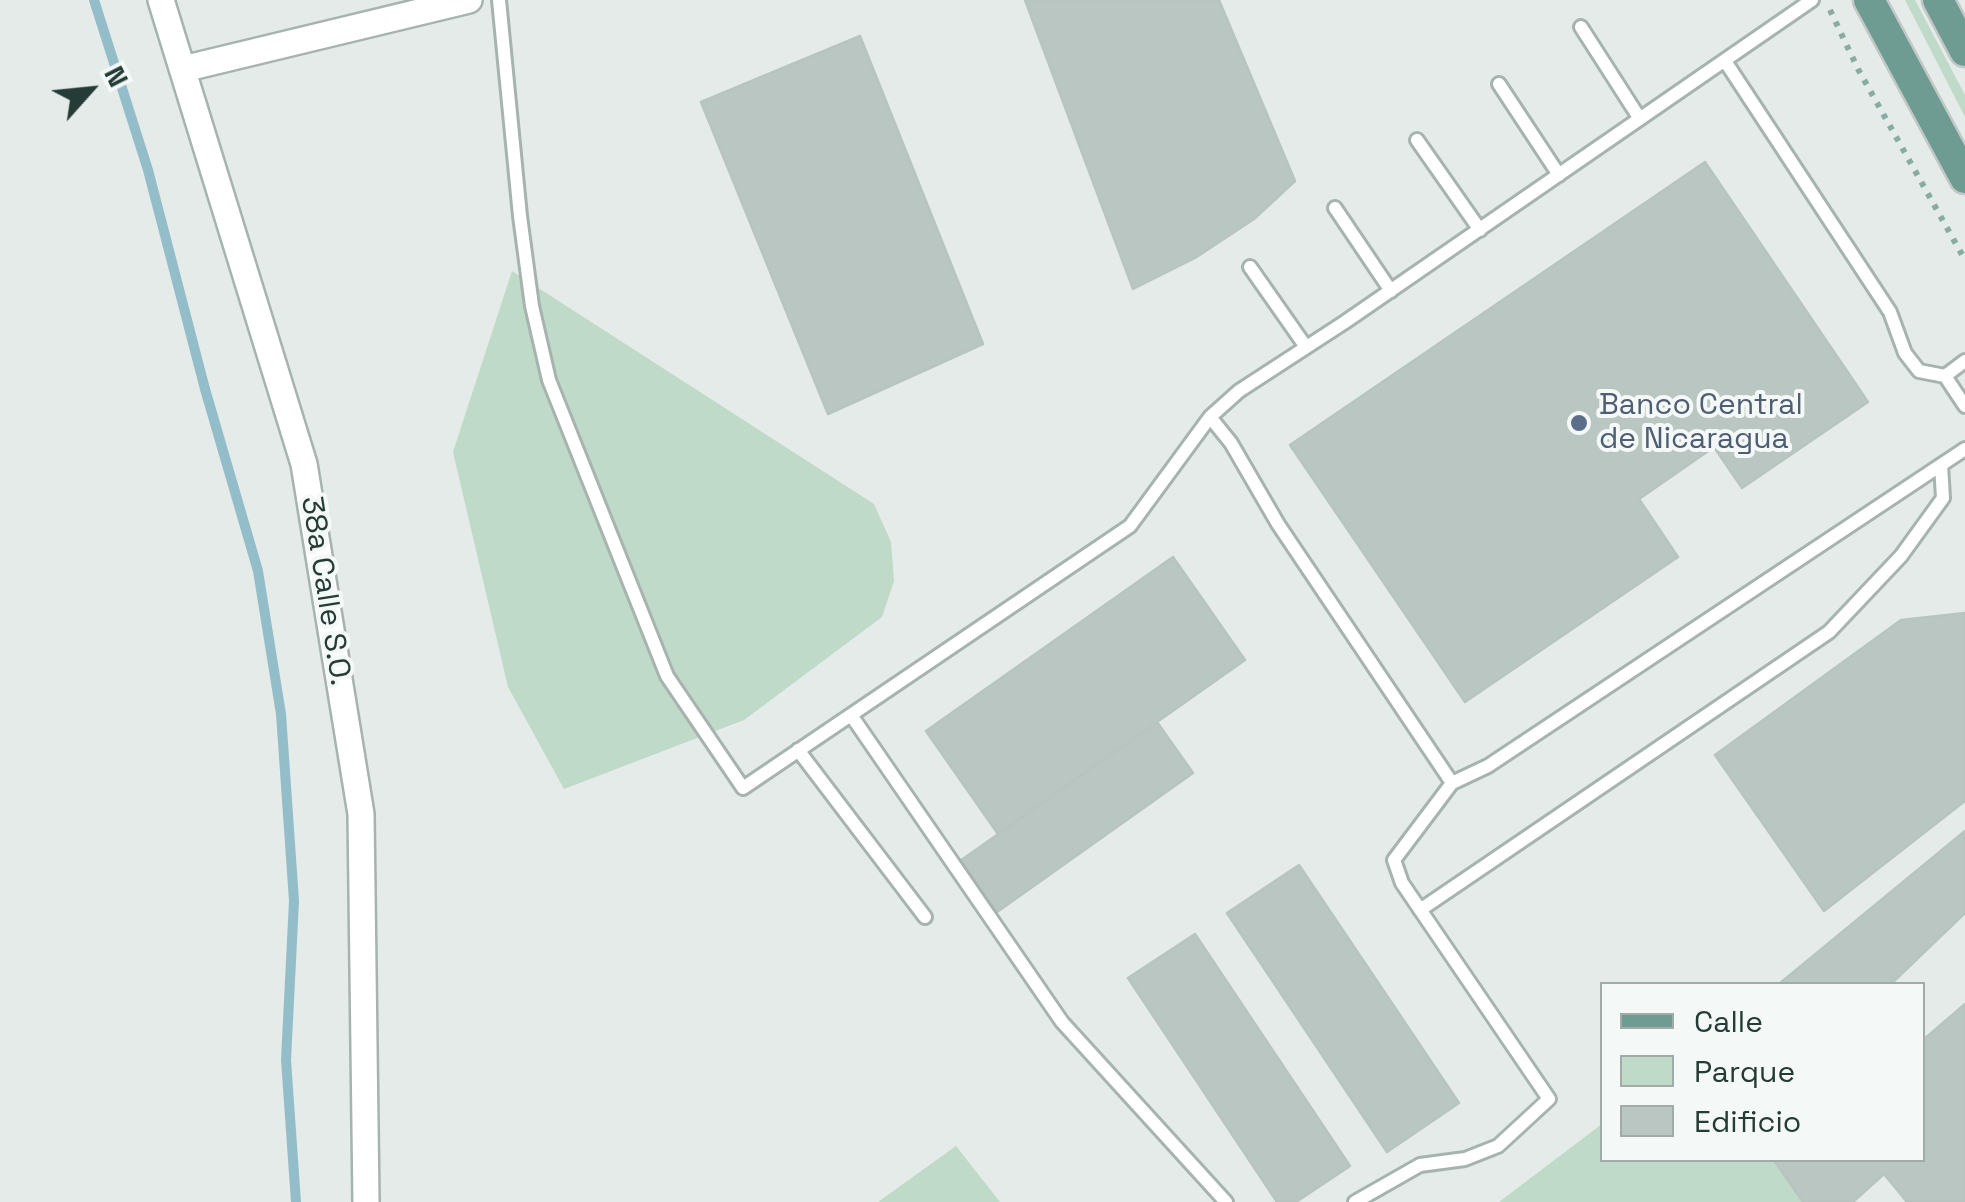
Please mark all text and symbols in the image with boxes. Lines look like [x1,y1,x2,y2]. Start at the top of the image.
north arrow [40,40,140,140]
text: N [96,60,137,93]
place label: Banco Central de Nicaragua [1599,388,1803,458]
marker: Banco Central de Nicaragua [1568,412,1590,434]
street label: 38a Calle S.O. [292,494,358,688]
legend [1600,982,1925,1162]
text: Calle [1694,1002,1763,1041]
text: Parque [1694,1052,1795,1091]
text: Edificio [1694,1102,1801,1141]

